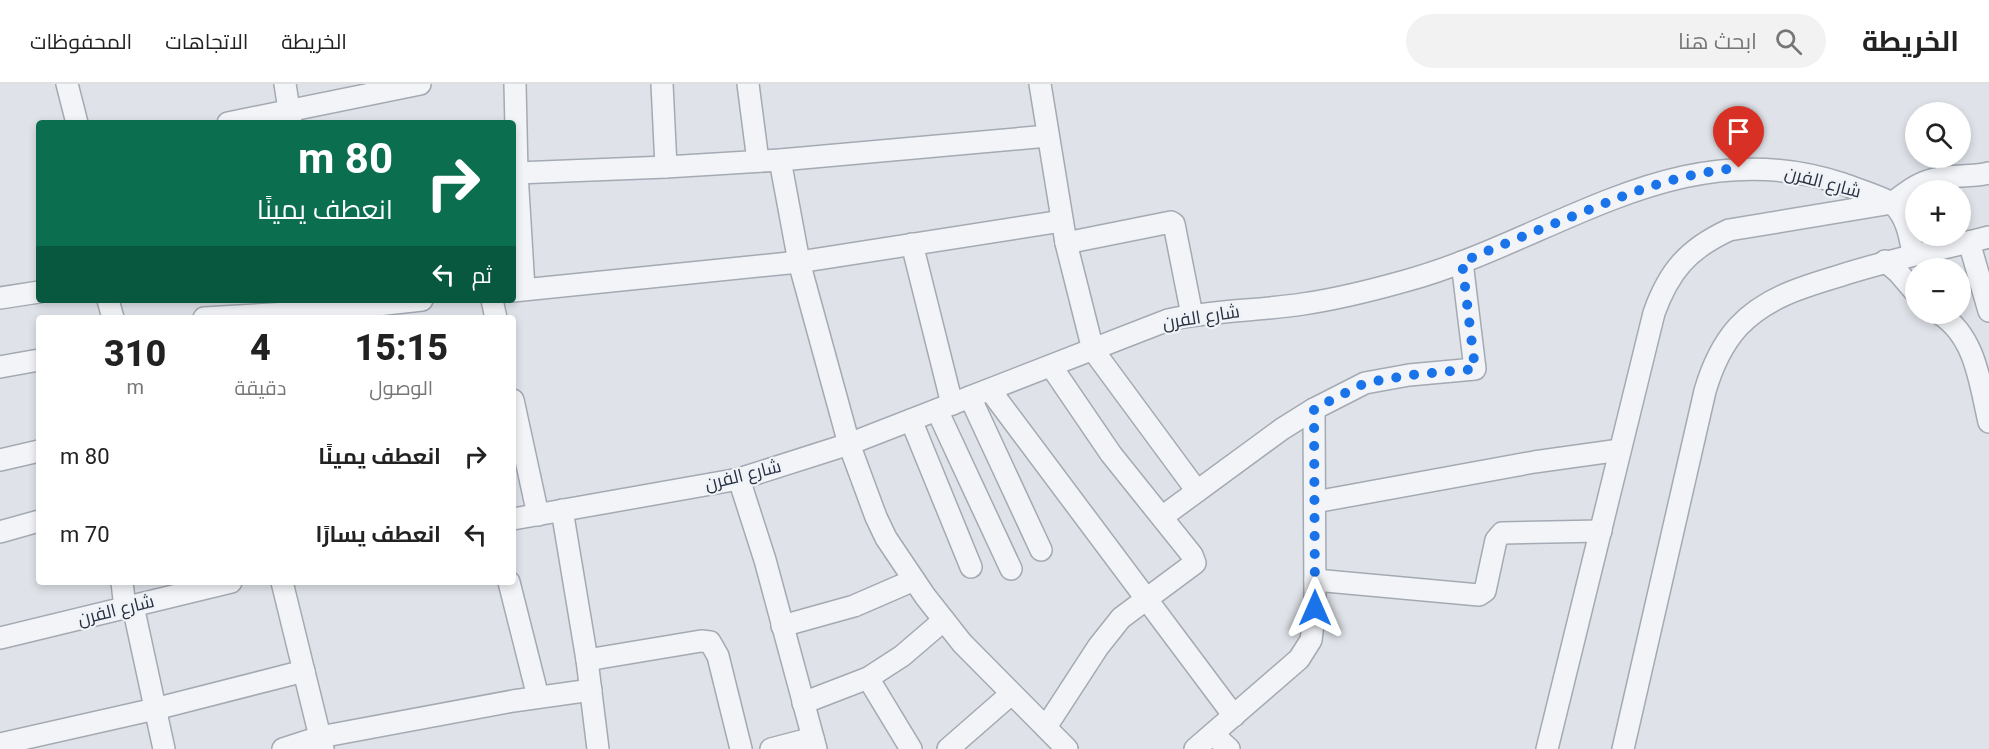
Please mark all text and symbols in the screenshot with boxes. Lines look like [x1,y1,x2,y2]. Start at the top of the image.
search box [1406,14,1826,68]
icon: search [1772,25,1805,58]
text: الخريطة [1862,25,1959,58]
text: ابحث هنا [1678,29,1757,54]
text: المحفوظات [30,30,132,54]
text: الاتجاهات [165,30,248,54]
text: الخريطة [281,30,347,54]
map controls [1905,102,1971,324]
button: search [1905,102,1971,168]
pin [1713,106,1764,168]
icon: arrive [1722,115,1755,148]
text: 80 m [298,134,393,183]
icon: right [414,144,492,222]
street label: شارع الفرن [1782,161,1864,204]
button: + [1905,180,1971,246]
text: انعطف يمينًا [257,194,393,226]
icon: left [427,258,460,291]
button: − [1905,258,1971,324]
text: ثم [472,263,492,288]
street label: شارع الفرن [1161,300,1241,335]
text: 4 [250,327,271,369]
text: 15:15 [354,327,448,369]
text: 310 [104,333,166,375]
text: m [126,375,144,399]
text: دقيقة [234,376,286,400]
text: الوصول [369,376,433,400]
icon: right [459,440,492,473]
text: 80 m [60,444,110,469]
text: انعطف يمينًا [318,444,441,469]
street label: شارع الفرن [702,455,784,496]
icon: left [459,518,492,551]
text: 70 m [60,522,110,547]
text: انعطف يسارًا [316,522,441,547]
position arrow [1283,576,1347,640]
street label: شارع الفرن [75,590,157,631]

